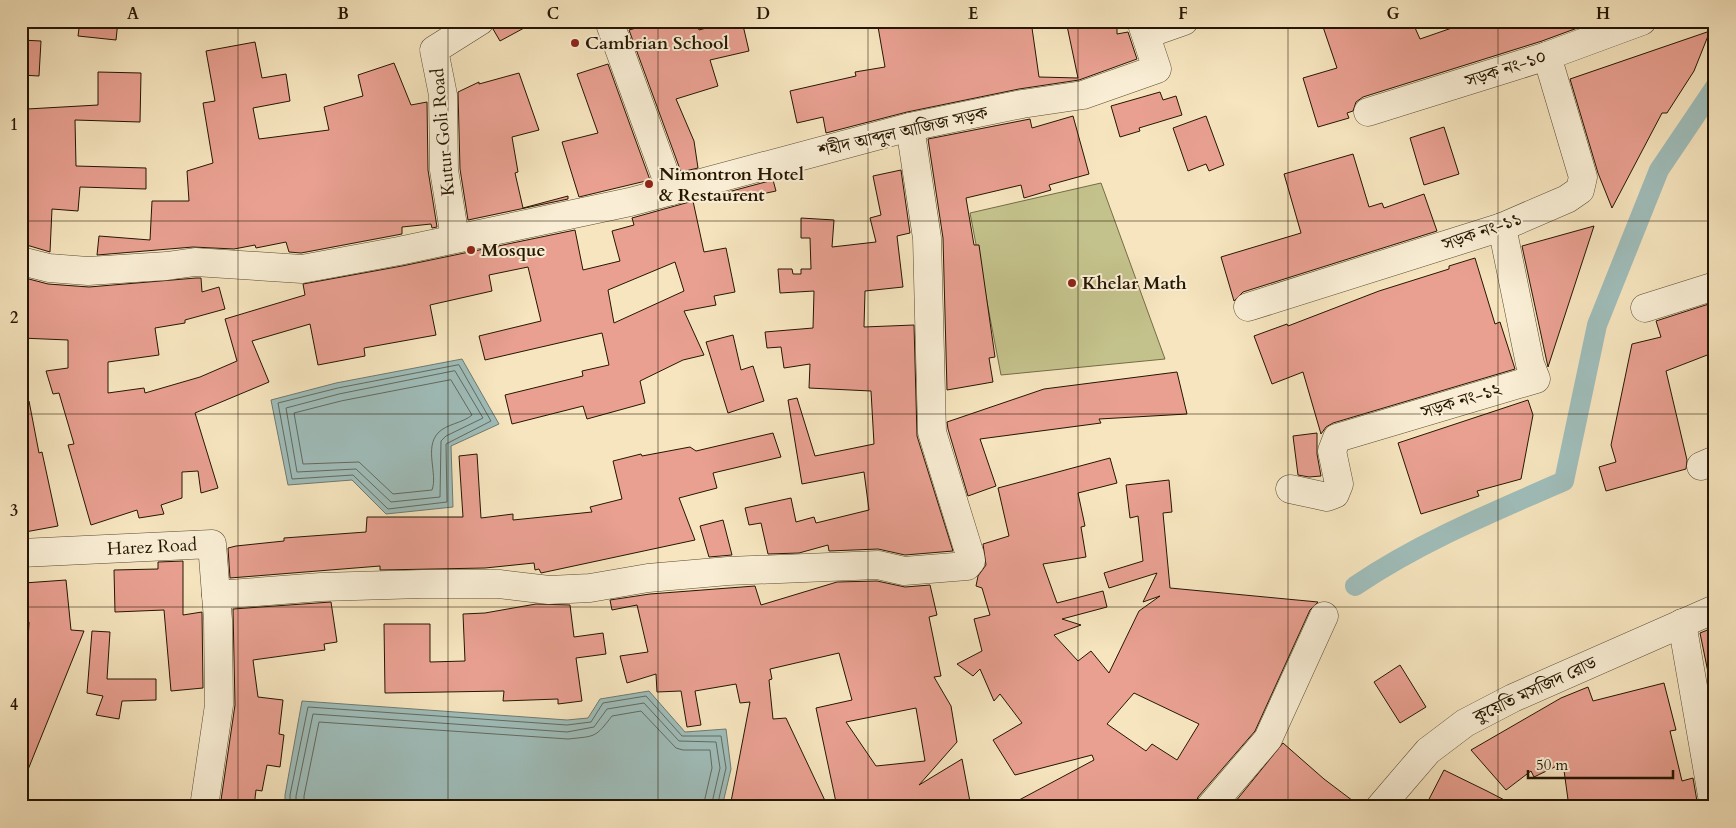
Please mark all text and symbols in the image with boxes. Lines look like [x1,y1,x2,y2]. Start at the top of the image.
text: A [127,3,139,25]
text: B [337,3,349,25]
text: C [547,3,559,25]
text: D [756,3,770,25]
text: E [968,3,978,25]
text: F [1178,3,1188,25]
text: G [1386,3,1400,25]
text: H [1596,3,1610,25]
place label: Cambrian School [585,31,729,56]
marker: Cambrian School [569,37,581,49]
street label: সড়ক নং-১০ [1461,44,1550,94]
street label: Kutur Goli Road [425,67,461,197]
street label: শহীদ আব্দুল আজিজ সড়ক [815,100,991,164]
text: 1 [10,114,18,136]
place label: Nimontron Hotel & Restaurent [659,162,804,208]
marker: Nimontron Hotel & Restaurent [643,178,655,190]
street label: সড়ক নং-১১ [1438,207,1525,258]
place label: Mosque [481,238,546,263]
marker: Mosque [465,244,477,256]
place label: Khelar Math [1082,271,1187,296]
marker: Khelar Math [1066,277,1078,289]
text: 2 [10,307,18,329]
street label: সড়ক নং-১২ [1417,377,1505,425]
text: 3 [10,500,18,522]
street label: Harez Road [106,532,198,562]
street label: কুয়েতি মসজিদ রোড [1469,650,1601,730]
text: 4 [10,694,18,716]
scale bar [1528,748,1674,780]
text: 50 m [1536,755,1568,775]

